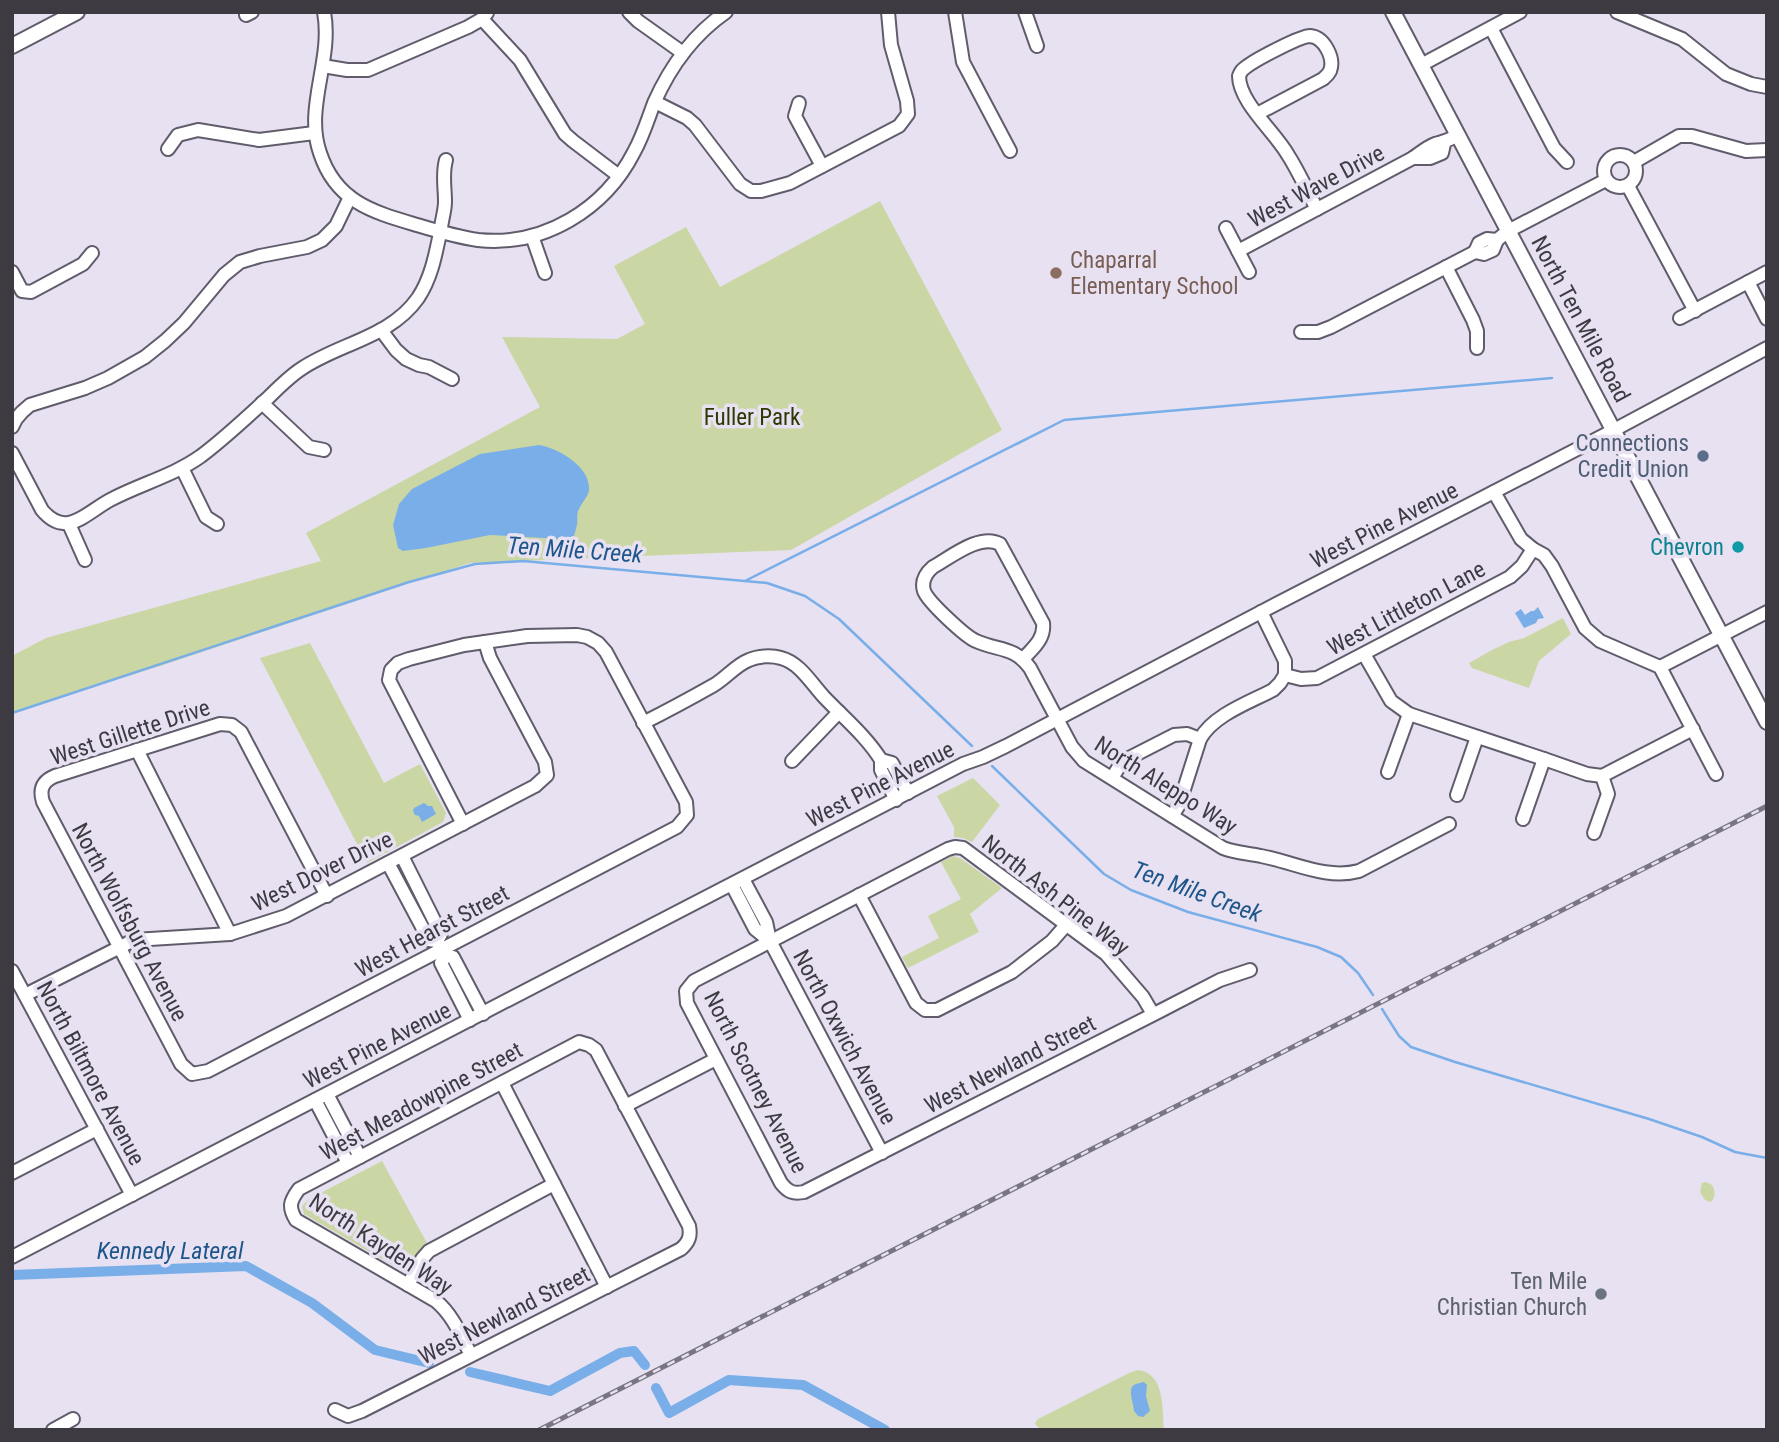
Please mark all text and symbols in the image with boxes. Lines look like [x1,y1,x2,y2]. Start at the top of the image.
street label: West Wave Drive [1244,139,1389,234]
street label: North Ten Mile Road [1525,232,1636,407]
place label: Chaparral Elementary School [1070,247,1239,300]
marker: Chaparral Elementary School [1048,265,1064,281]
park label: Fuller Park [704,404,801,431]
place label: Connections Credit Union [1575,430,1689,483]
marker: Connections Credit Union [1695,448,1711,464]
street label: West Pine Avenue [1306,477,1463,574]
water label: Ten Mile Creek [506,531,644,569]
place label: Chevron [1650,534,1724,561]
marker: Chevron [1730,539,1746,555]
street label: West Littleton Lane [1323,555,1490,661]
street label: West Gillette Drive [47,694,213,771]
street label: North Aleppo Way [1089,731,1242,840]
street label: West Pine Avenue [802,736,959,833]
street label: North Wolfsburg Avenue [66,819,193,1026]
street label: West Dover Drive [247,826,397,917]
street label: North Ash Pine Way [977,830,1135,962]
water label: Ten Mile Creek [1128,856,1266,929]
street label: West Hearst Street [351,880,514,983]
street label: North Oxwich Avenue [787,945,902,1129]
street label: North Biltmore Avenue [31,977,150,1170]
street label: North Scotney Avenue [698,987,813,1178]
street label: West Pine Avenue [299,997,456,1094]
street label: West Newland Street [920,1010,1100,1119]
street label: West Meadowpine Street [315,1037,527,1166]
street label: North Kayden Way [304,1188,458,1301]
water label: Kennedy Lateral [97,1237,244,1265]
street label: West Newland Street [414,1261,594,1370]
place label: Ten Mile Christian Church [1437,1268,1587,1321]
marker: Ten Mile Christian Church [1593,1286,1609,1302]

